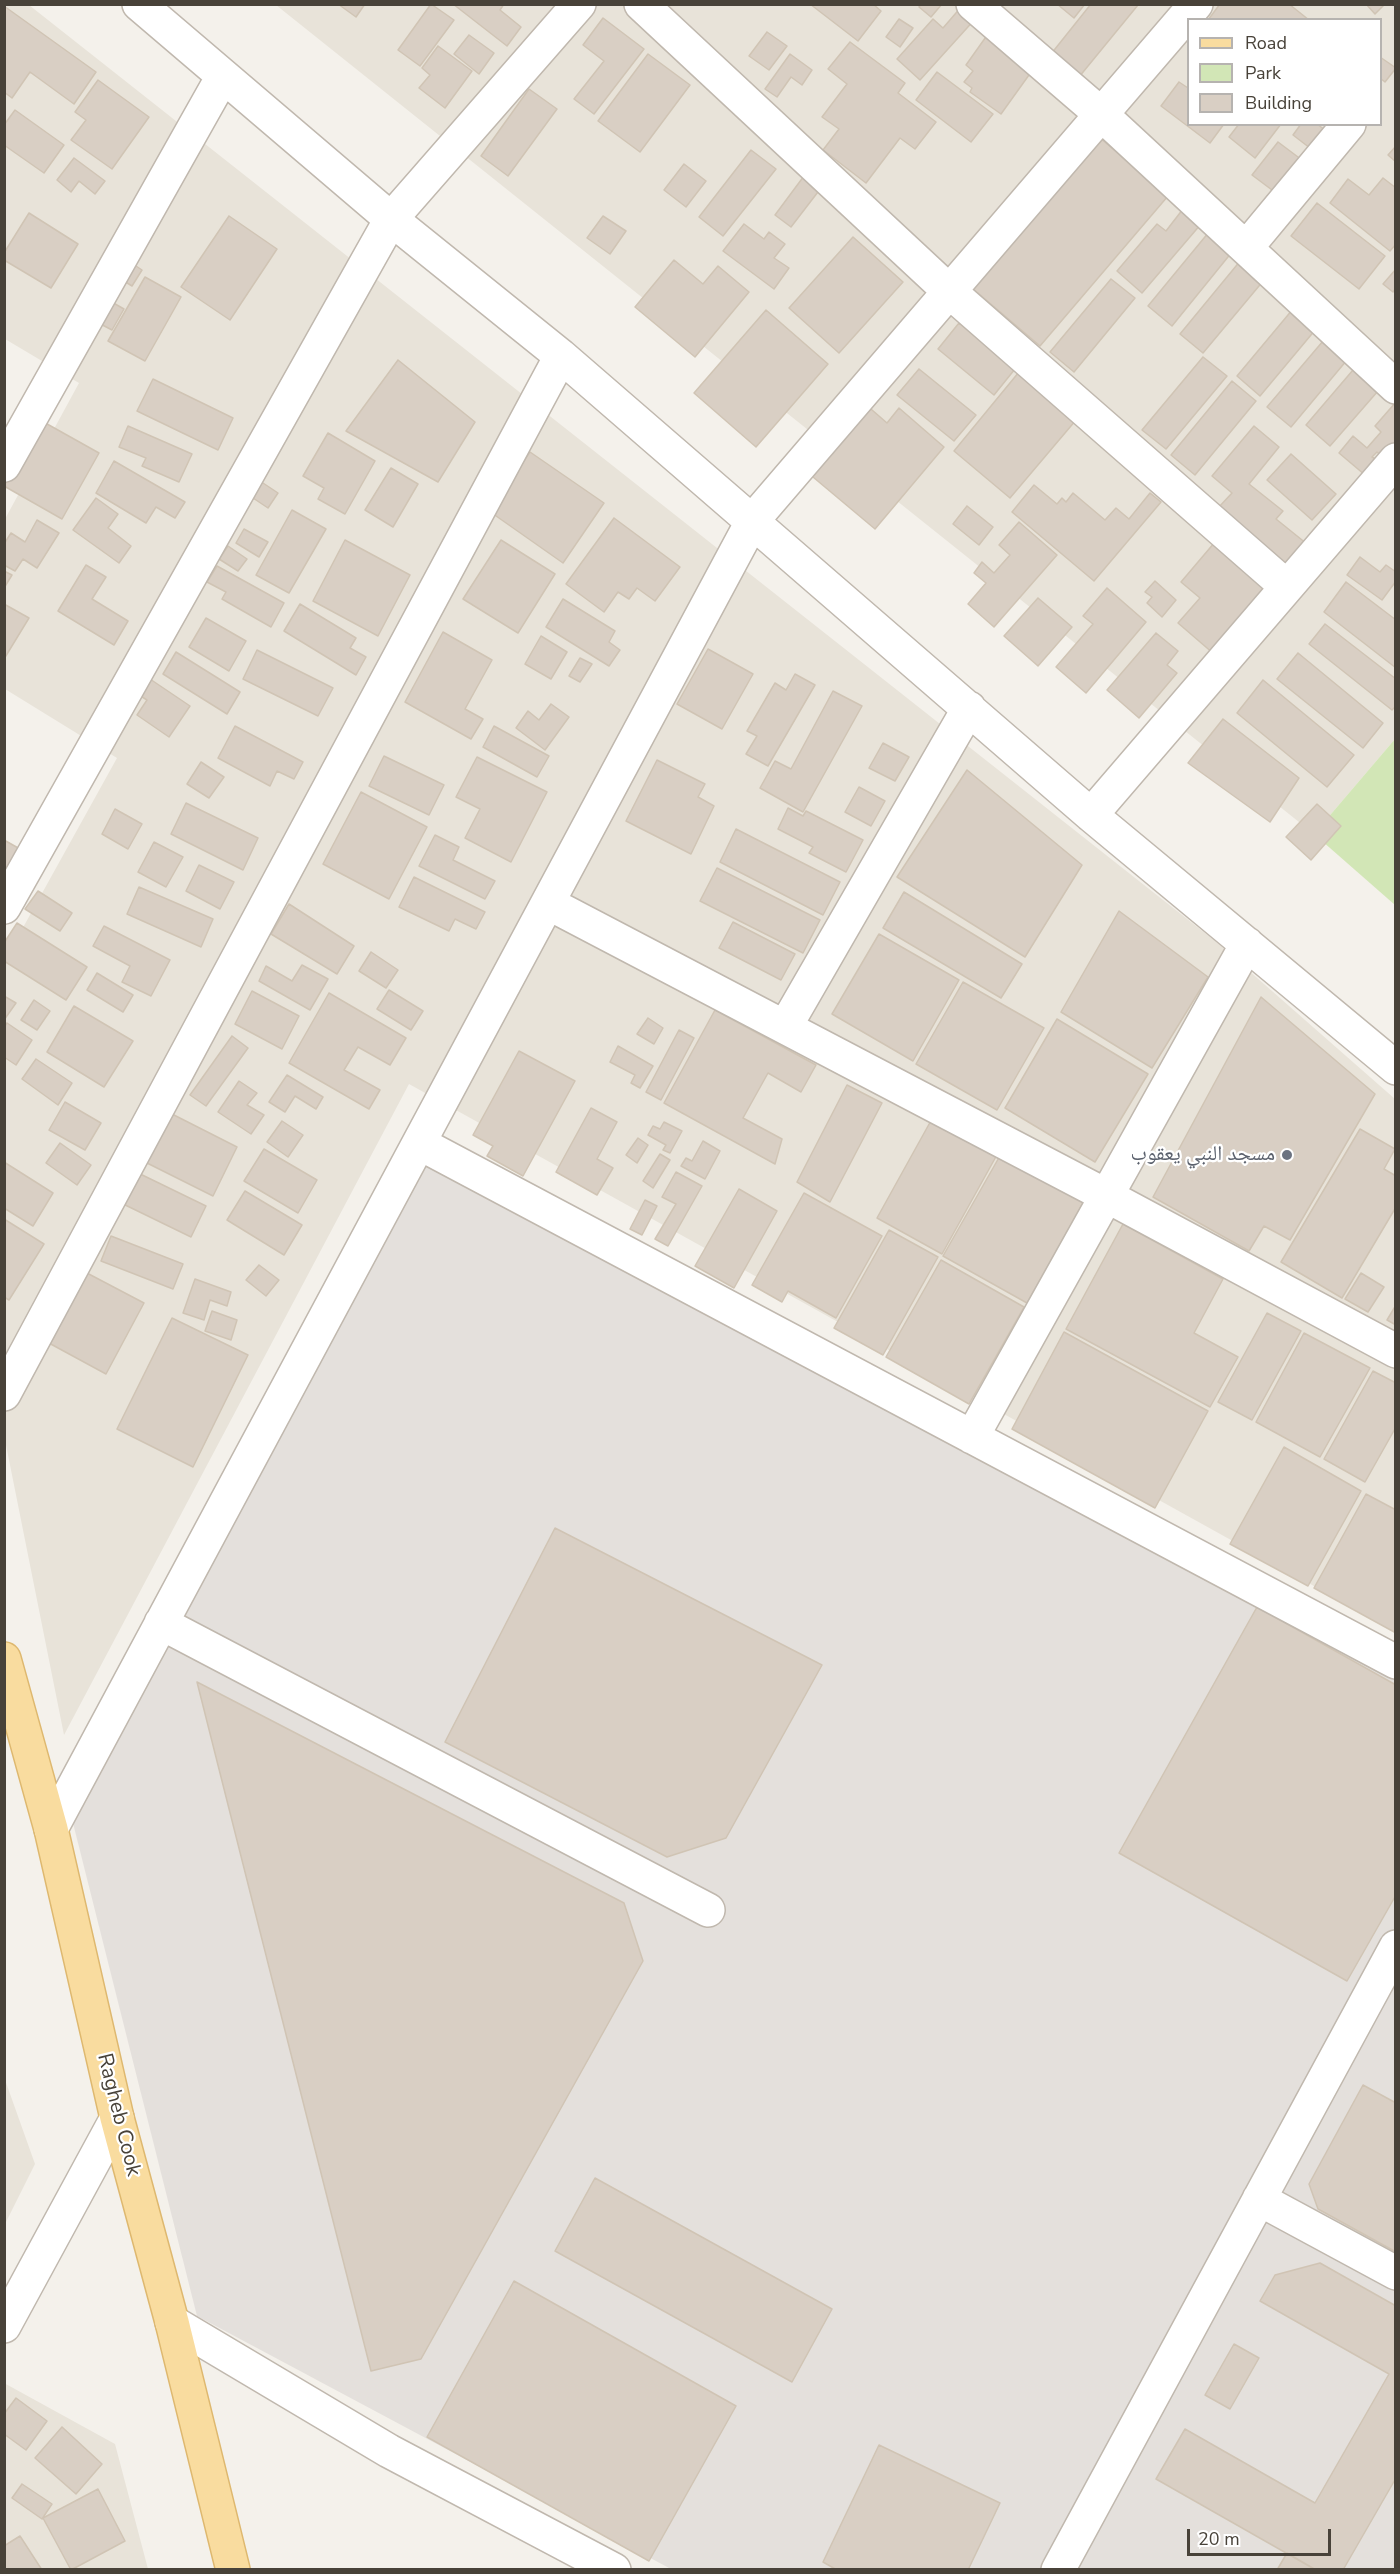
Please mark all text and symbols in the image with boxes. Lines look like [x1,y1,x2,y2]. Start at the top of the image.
legend [1187,18,1382,126]
text: Road [1245,31,1287,55]
text: Park [1245,61,1281,85]
text: Building [1245,91,1312,115]
place label: مسجد النبي يعقوب [1131,1142,1275,1168]
marker: مسجد النبي يعقوب [1280,1148,1294,1162]
street label: Ragheb Cook [91,2051,145,2179]
scale bar [1190,2517,1334,2555]
text: 20 m [1198,2527,1240,2551]

